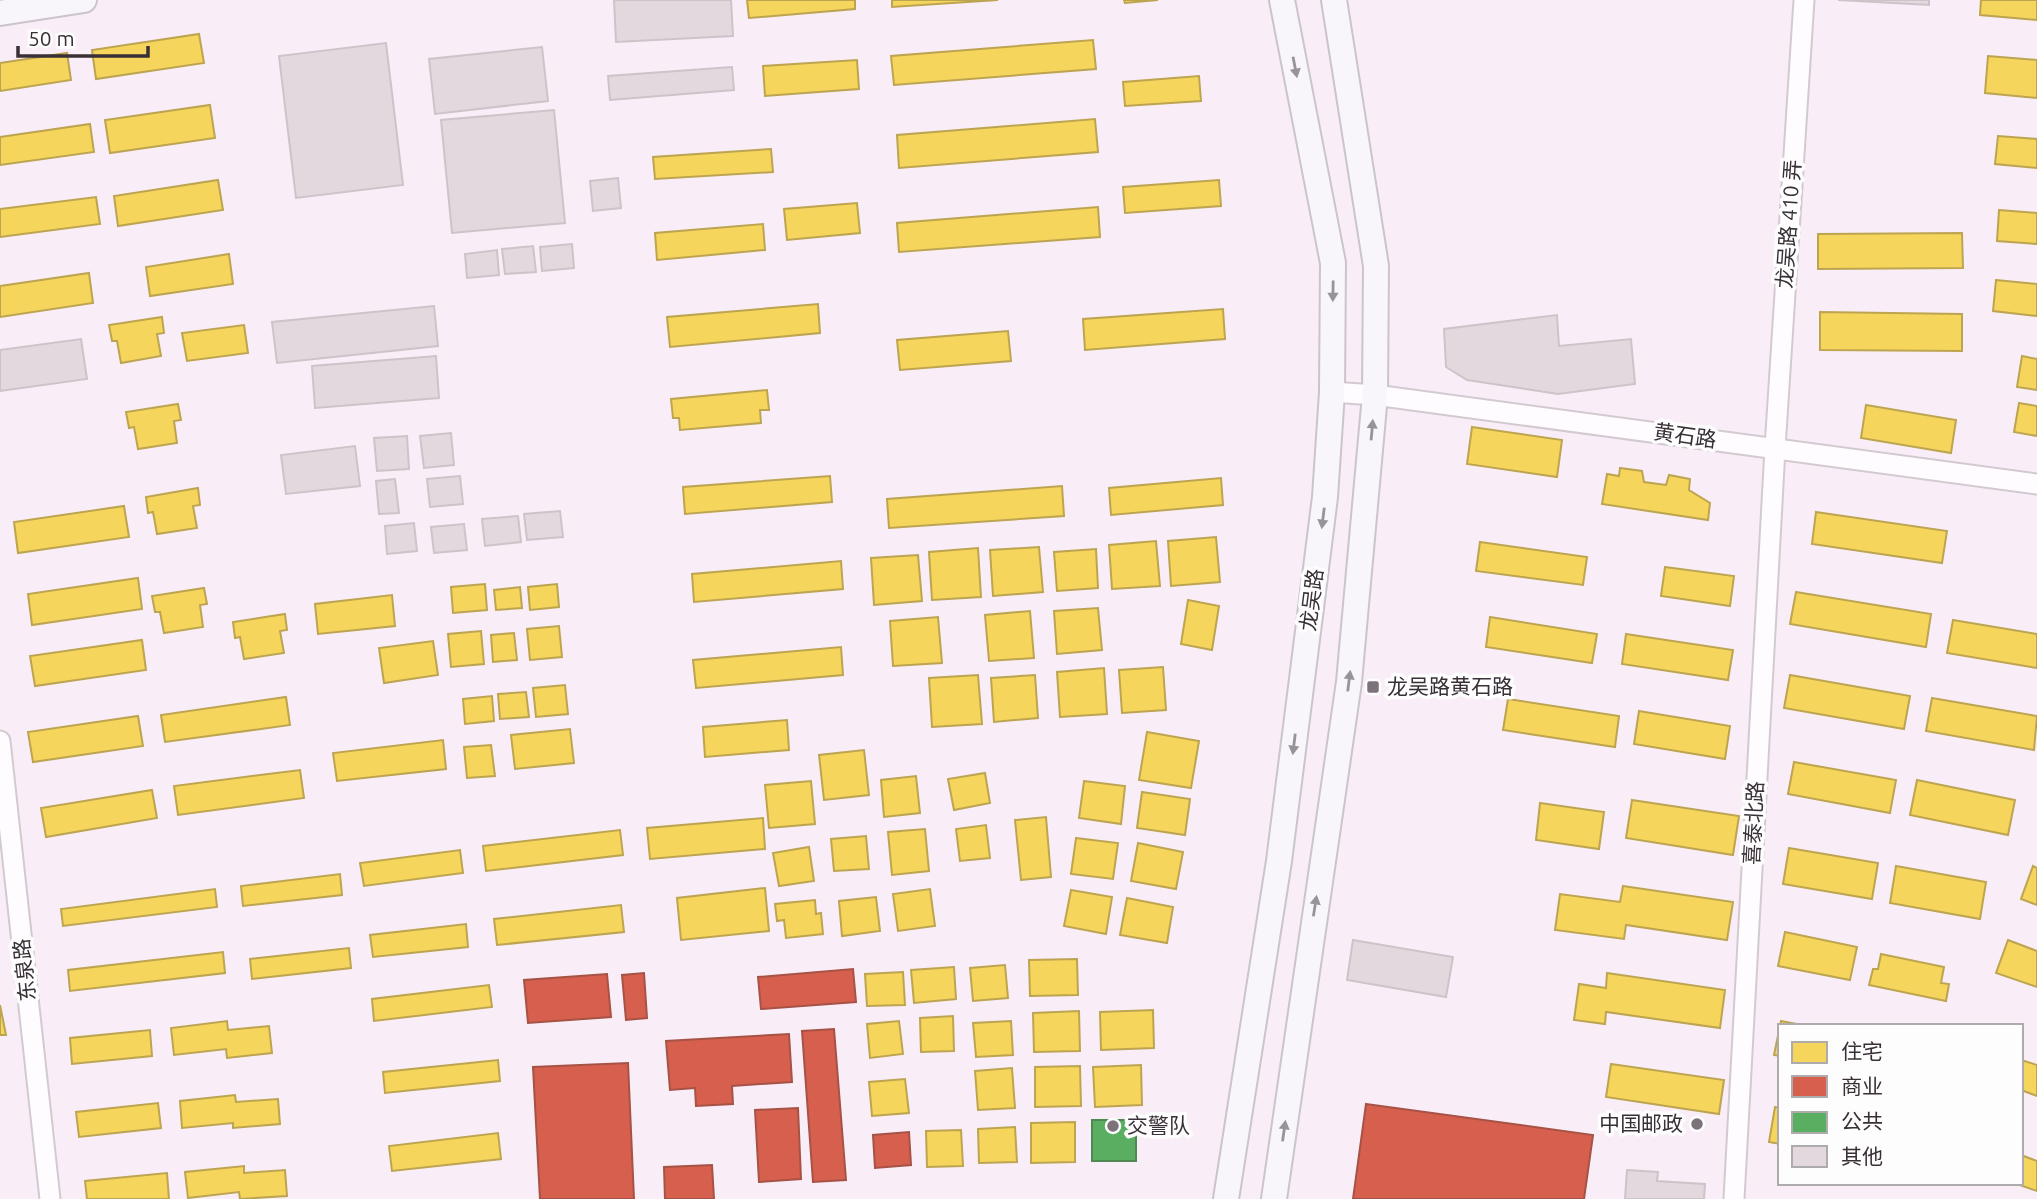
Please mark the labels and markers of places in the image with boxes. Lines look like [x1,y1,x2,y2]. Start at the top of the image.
place label: 龙吴路黄石路 [1387,674,1513,698]
marker: 龙吴路黄石路 [1365,679,1381,695]
place label: 中国邮政 [1599,1111,1683,1135]
place label: 交警队 [1127,1113,1190,1137]
marker: 中国邮政 [1689,1116,1705,1132]
marker: 交警队 [1105,1118,1121,1134]

